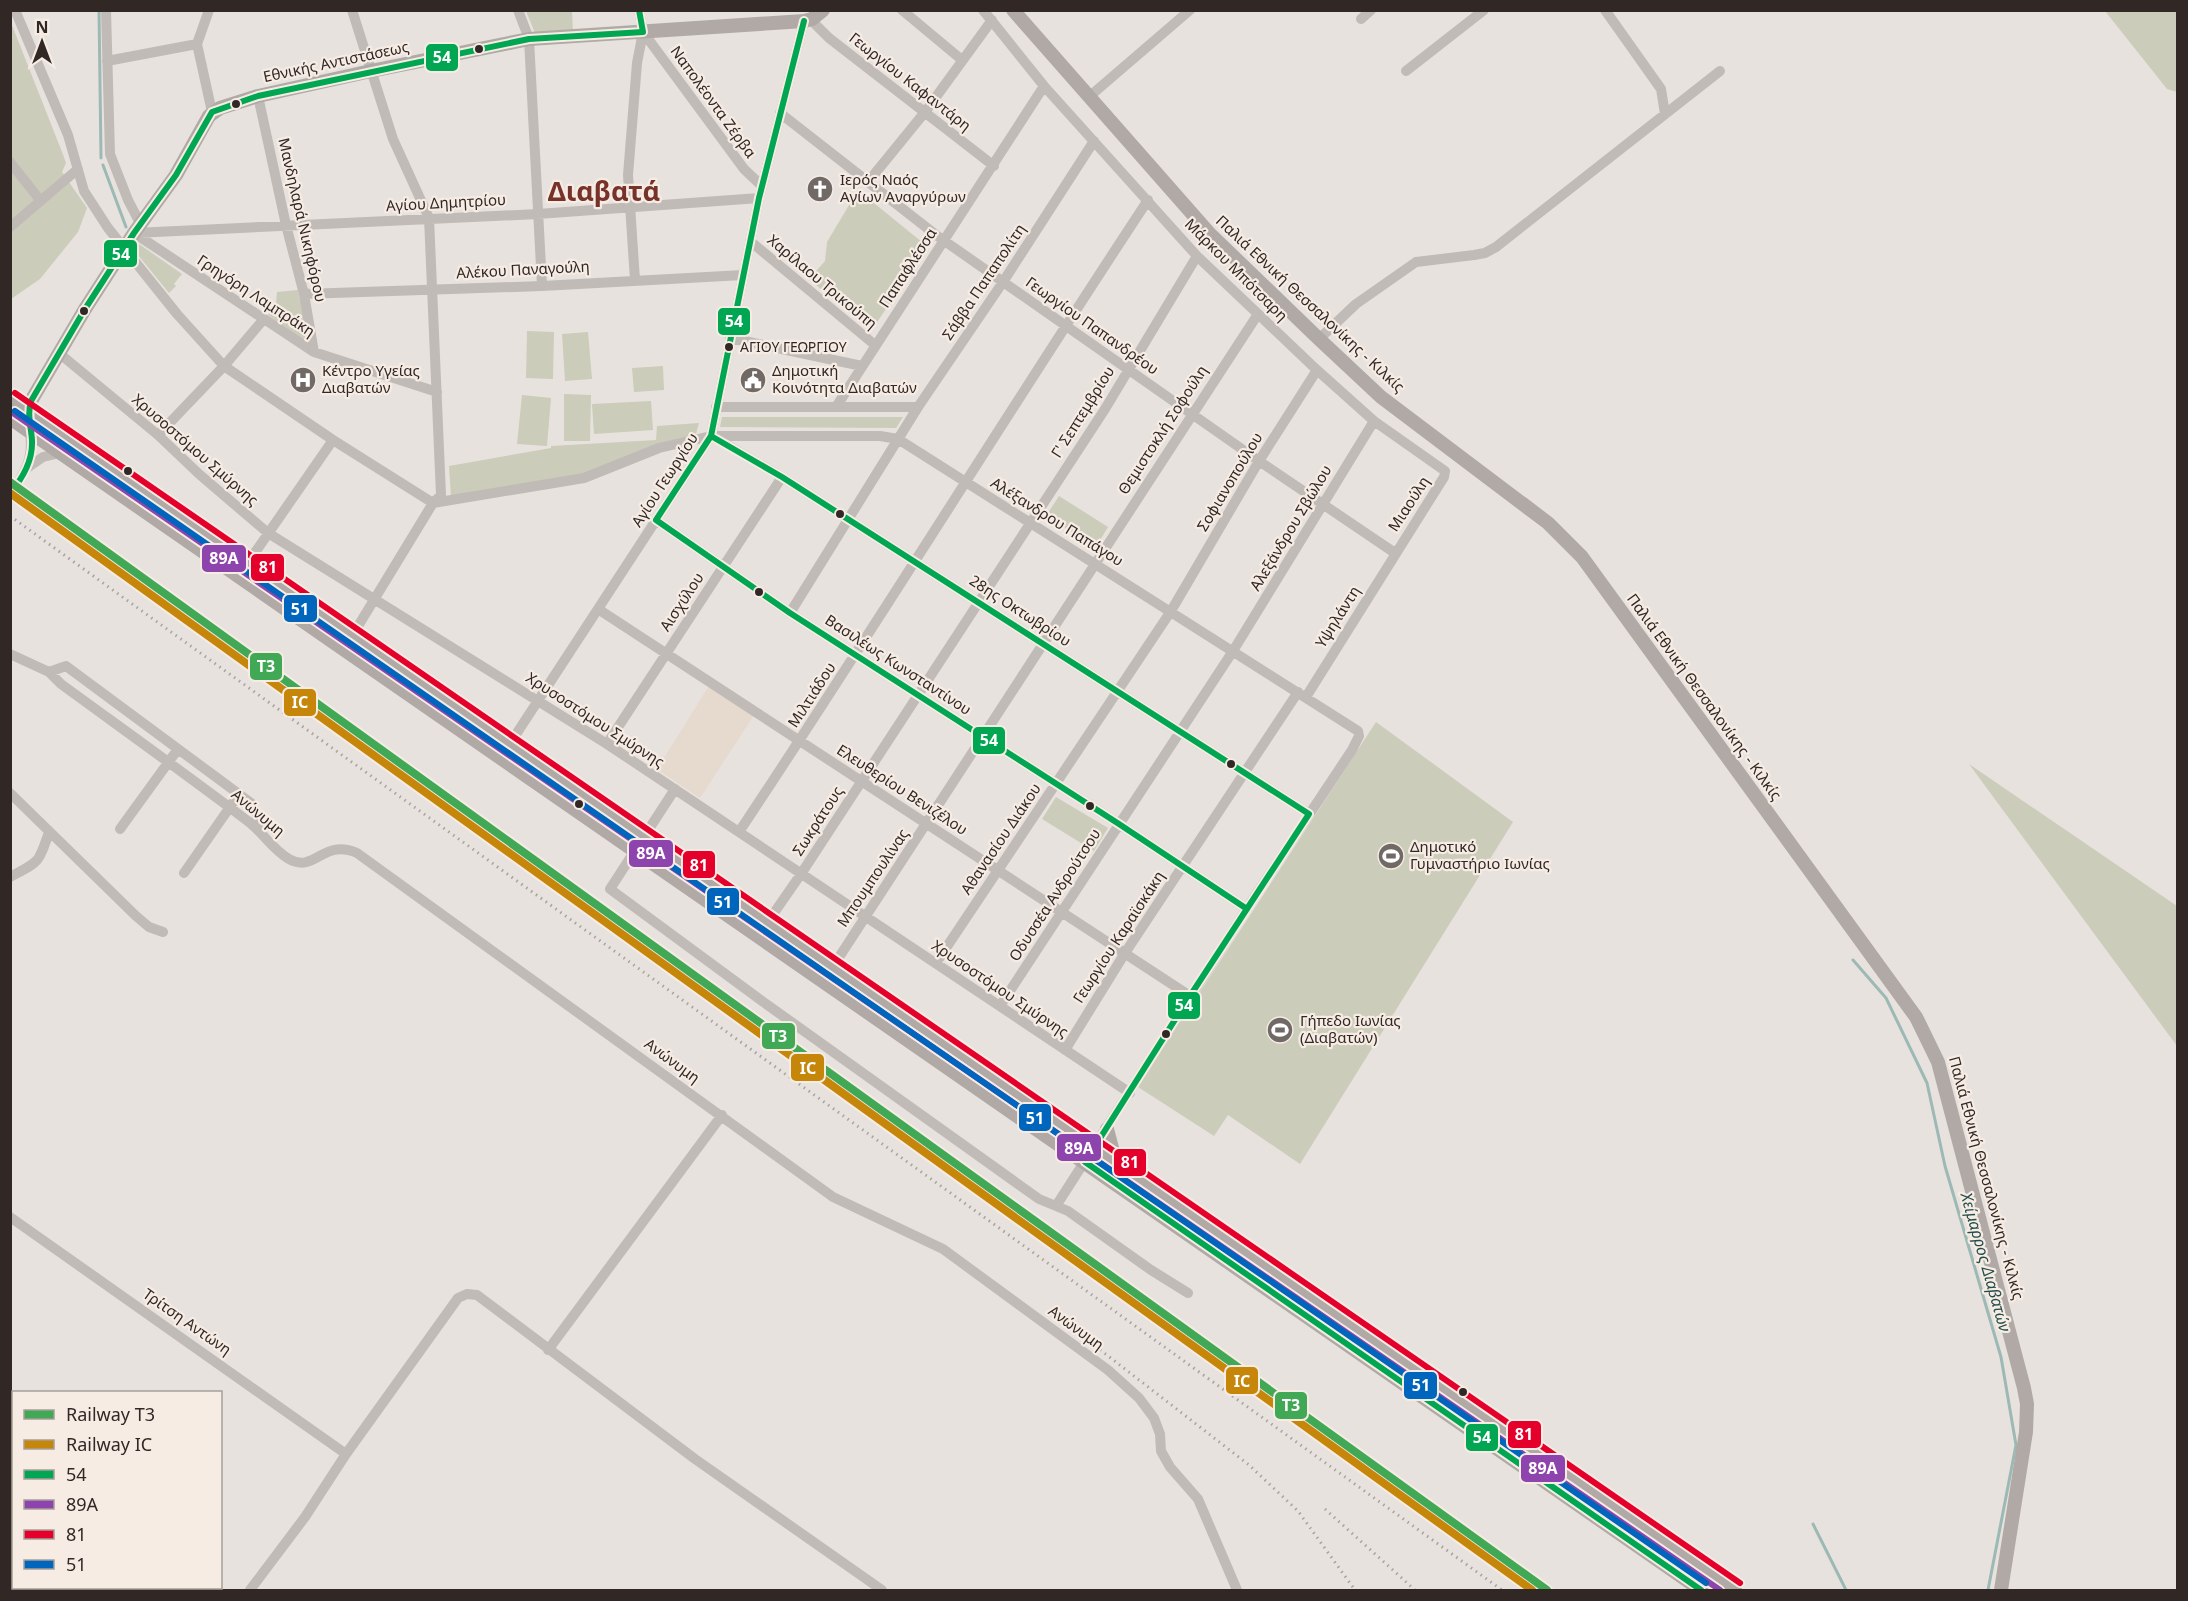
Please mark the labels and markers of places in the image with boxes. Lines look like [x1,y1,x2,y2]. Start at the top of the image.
unlabelled marker [473,43,485,55]
unlabelled marker [230,98,242,110]
place label: Ιερός Ναός Αγίων Αναργύρων [840,169,966,206]
church icon: Ιερός Ναός Αγίων Αναργύρων [805,174,835,204]
unlabelled marker [78,305,90,317]
place label: ΑΓΙΟΥ ΓΕΩΡΓΙΟΥ [740,337,847,356]
marker: ΑΓΙΟΥ ΓΕΩΡΓΙΟΥ [723,341,735,353]
place label: Κέντρο Υγείας Διαβατών [322,360,420,397]
place label: Δημοτική Κοινότητα Διαβατών [772,360,917,397]
hospital icon: Κέντρο Υγείας Διαβατών [288,365,318,395]
public building icon: Δημοτική Κοινότητα Διαβατών [738,365,768,395]
unlabelled marker [122,465,134,477]
unlabelled marker [834,508,846,520]
unlabelled marker [753,586,765,598]
unlabelled marker [1225,758,1237,770]
unlabelled marker [573,798,585,810]
unlabelled marker [1084,800,1096,812]
place label: Δημοτικό Γυμναστήριο Ιωνίας [1410,836,1550,873]
sports icon: Δημοτικό Γυμναστήριο Ιωνίας [1376,841,1406,871]
place label: Γήπεδο Ιωνίας (Διαβατών) [1300,1010,1401,1047]
sports icon: Γήπεδο Ιωνίας (Διαβατών) [1265,1015,1295,1045]
unlabelled marker [1160,1028,1172,1040]
unlabelled marker [1457,1386,1469,1398]

